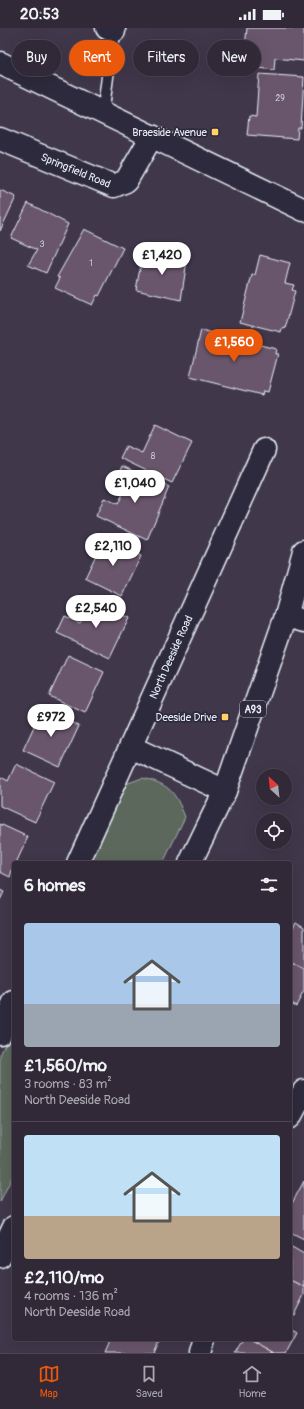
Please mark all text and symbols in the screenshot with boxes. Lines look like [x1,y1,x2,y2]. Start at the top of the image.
text: 20:53 [20,5,59,24]
chip: Buy [12,40,61,76]
chip: Rent [69,40,125,76]
chip: Filters [133,40,199,76]
chip: New [207,40,261,76]
house number: 29 [275,93,285,104]
place label: Braeside Avenue [132,126,208,139]
marker: Braeside Avenue [210,127,220,137]
street label: Springfield Road [39,151,112,191]
house number: 3 [39,239,45,250]
pin: £1,420 [129,242,195,276]
text: £1,420 [142,247,182,263]
house number: 1 [89,258,93,269]
pin: £1,560 [201,329,267,363]
text: £1,560 [214,334,254,350]
house number: 8 [151,451,156,462]
pin: £1,040 [102,470,168,504]
text: £1,040 [114,475,156,491]
pin: £2,110 [80,533,146,567]
text: £2,110 [94,538,132,554]
pin: £2,540 [63,595,129,629]
text: £2,540 [75,600,117,616]
street label: North Deeside Road [147,613,196,701]
road number: A93 [240,701,266,717]
pin: £972 [27,704,75,738]
text: £972 [36,709,66,725]
place label: Deeside Drive [156,711,218,724]
marker: Deeside Drive [220,712,230,722]
north arrow [256,769,292,805]
map controls [256,769,292,849]
button: locate [256,813,292,849]
icon: filters [258,874,280,896]
text: 6 homes [24,875,85,896]
icon: home [116,949,188,1021]
text: £1,560/mo [24,1055,107,1076]
text: 3 rooms · 83 m² [24,1076,112,1092]
text: North Deeside Road [24,1092,130,1108]
icon: home [116,1161,188,1233]
text: £2,110/mo [24,1267,104,1288]
text: 4 rooms · 136 m² [24,1288,118,1304]
text: North Deeside Road [24,1304,130,1320]
tab: Map [38,1363,60,1400]
tab: Saved [135,1363,163,1400]
tab: Home [238,1363,266,1400]

